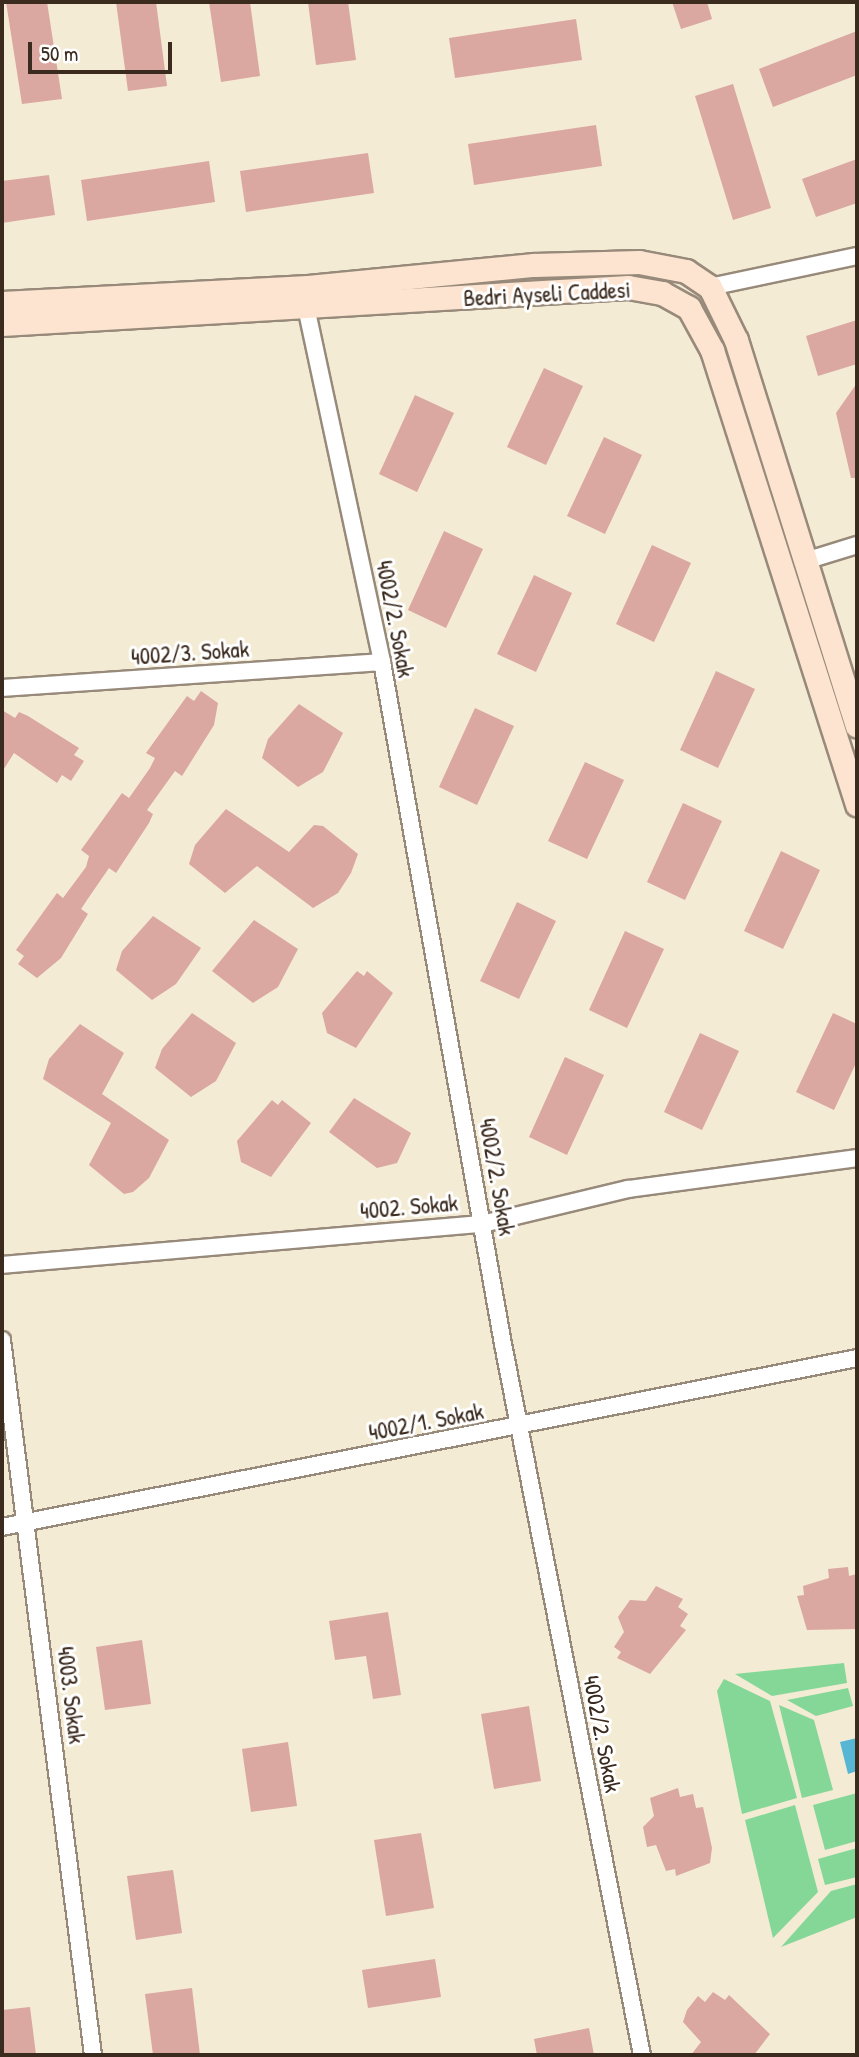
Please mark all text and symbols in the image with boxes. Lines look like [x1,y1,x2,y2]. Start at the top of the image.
scale bar [32,28,175,72]
text: 50 m [41,39,78,68]
street label: Bedri Ayseli Caddesi [463,276,631,312]
street label: 4002/2. Sokak [370,558,420,680]
street label: 4002/3. Sokak [130,635,250,671]
street label: 4002/2. Sokak [473,1116,521,1238]
street label: 4002. Sokak [359,1189,459,1225]
street label: 4002/1. Sokak [366,1397,486,1447]
street label: 4003. Sokak [51,1645,91,1745]
street label: 4002/2. Sokak [577,1673,627,1795]

